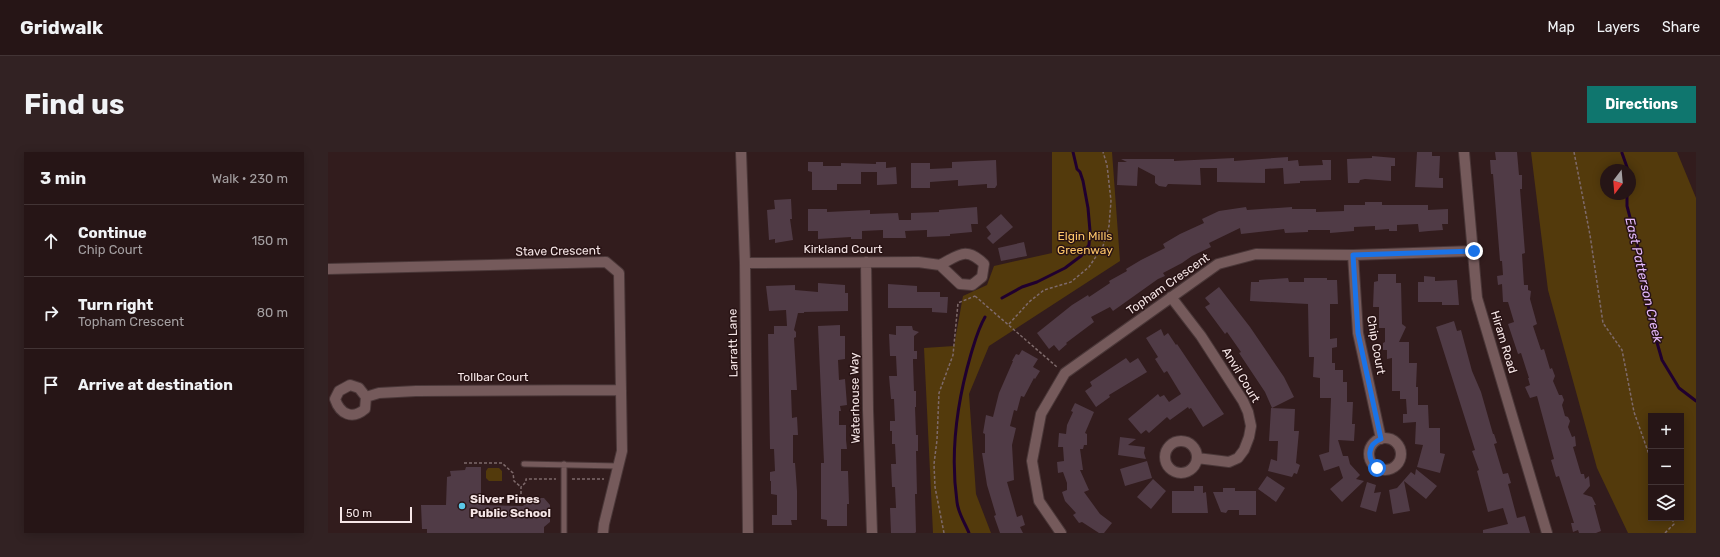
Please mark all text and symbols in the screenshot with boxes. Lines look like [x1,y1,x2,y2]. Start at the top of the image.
text: Gridwalk [20,16,103,39]
text: Map [1548,19,1575,36]
text: Layers [1597,19,1640,36]
text: Share [1662,19,1700,36]
button: Directions [1587,86,1696,123]
text: Find us [24,88,124,121]
north arrow [1600,164,1636,200]
text: 3 min [40,168,86,188]
text: Walk · 230 m [212,171,288,186]
water label: East Patterson Creek [1622,216,1666,345]
text: Continue [78,224,147,242]
park label: Elgin Mills Greenway [1057,229,1113,257]
icon: ahead [40,230,62,252]
text: 150 m [252,233,288,248]
text: Chip Court [78,242,143,257]
street label: Kirkland Court [803,242,883,256]
route end [1465,242,1483,260]
street label: Stave Crescent [515,243,601,259]
street label: Topham Crescent [1124,250,1212,318]
text: Turn right [78,296,153,314]
icon: right [40,302,62,324]
text: 80 m [257,305,288,320]
street label: Larratt Lane [725,308,741,377]
street label: Hiram Road [1488,309,1520,375]
text: Topham Crescent [78,314,184,329]
street label: Chip Court [1364,314,1388,376]
street label: Anvil Court [1219,345,1263,405]
street label: Waterhouse Way [847,352,863,444]
street label: Tollbar Court [458,370,529,384]
icon: arrive [40,374,62,396]
text: Arrive at destination [78,376,233,394]
map controls [1648,413,1684,521]
button: + [1648,413,1684,449]
button: − [1648,449,1684,485]
route start [1368,459,1386,477]
button: layers [1648,485,1684,521]
place label: Silver Pines Public School [470,492,551,520]
marker: Silver Pines Public School [457,501,467,511]
scale bar [340,505,412,524]
text: 50 m [346,507,372,520]

